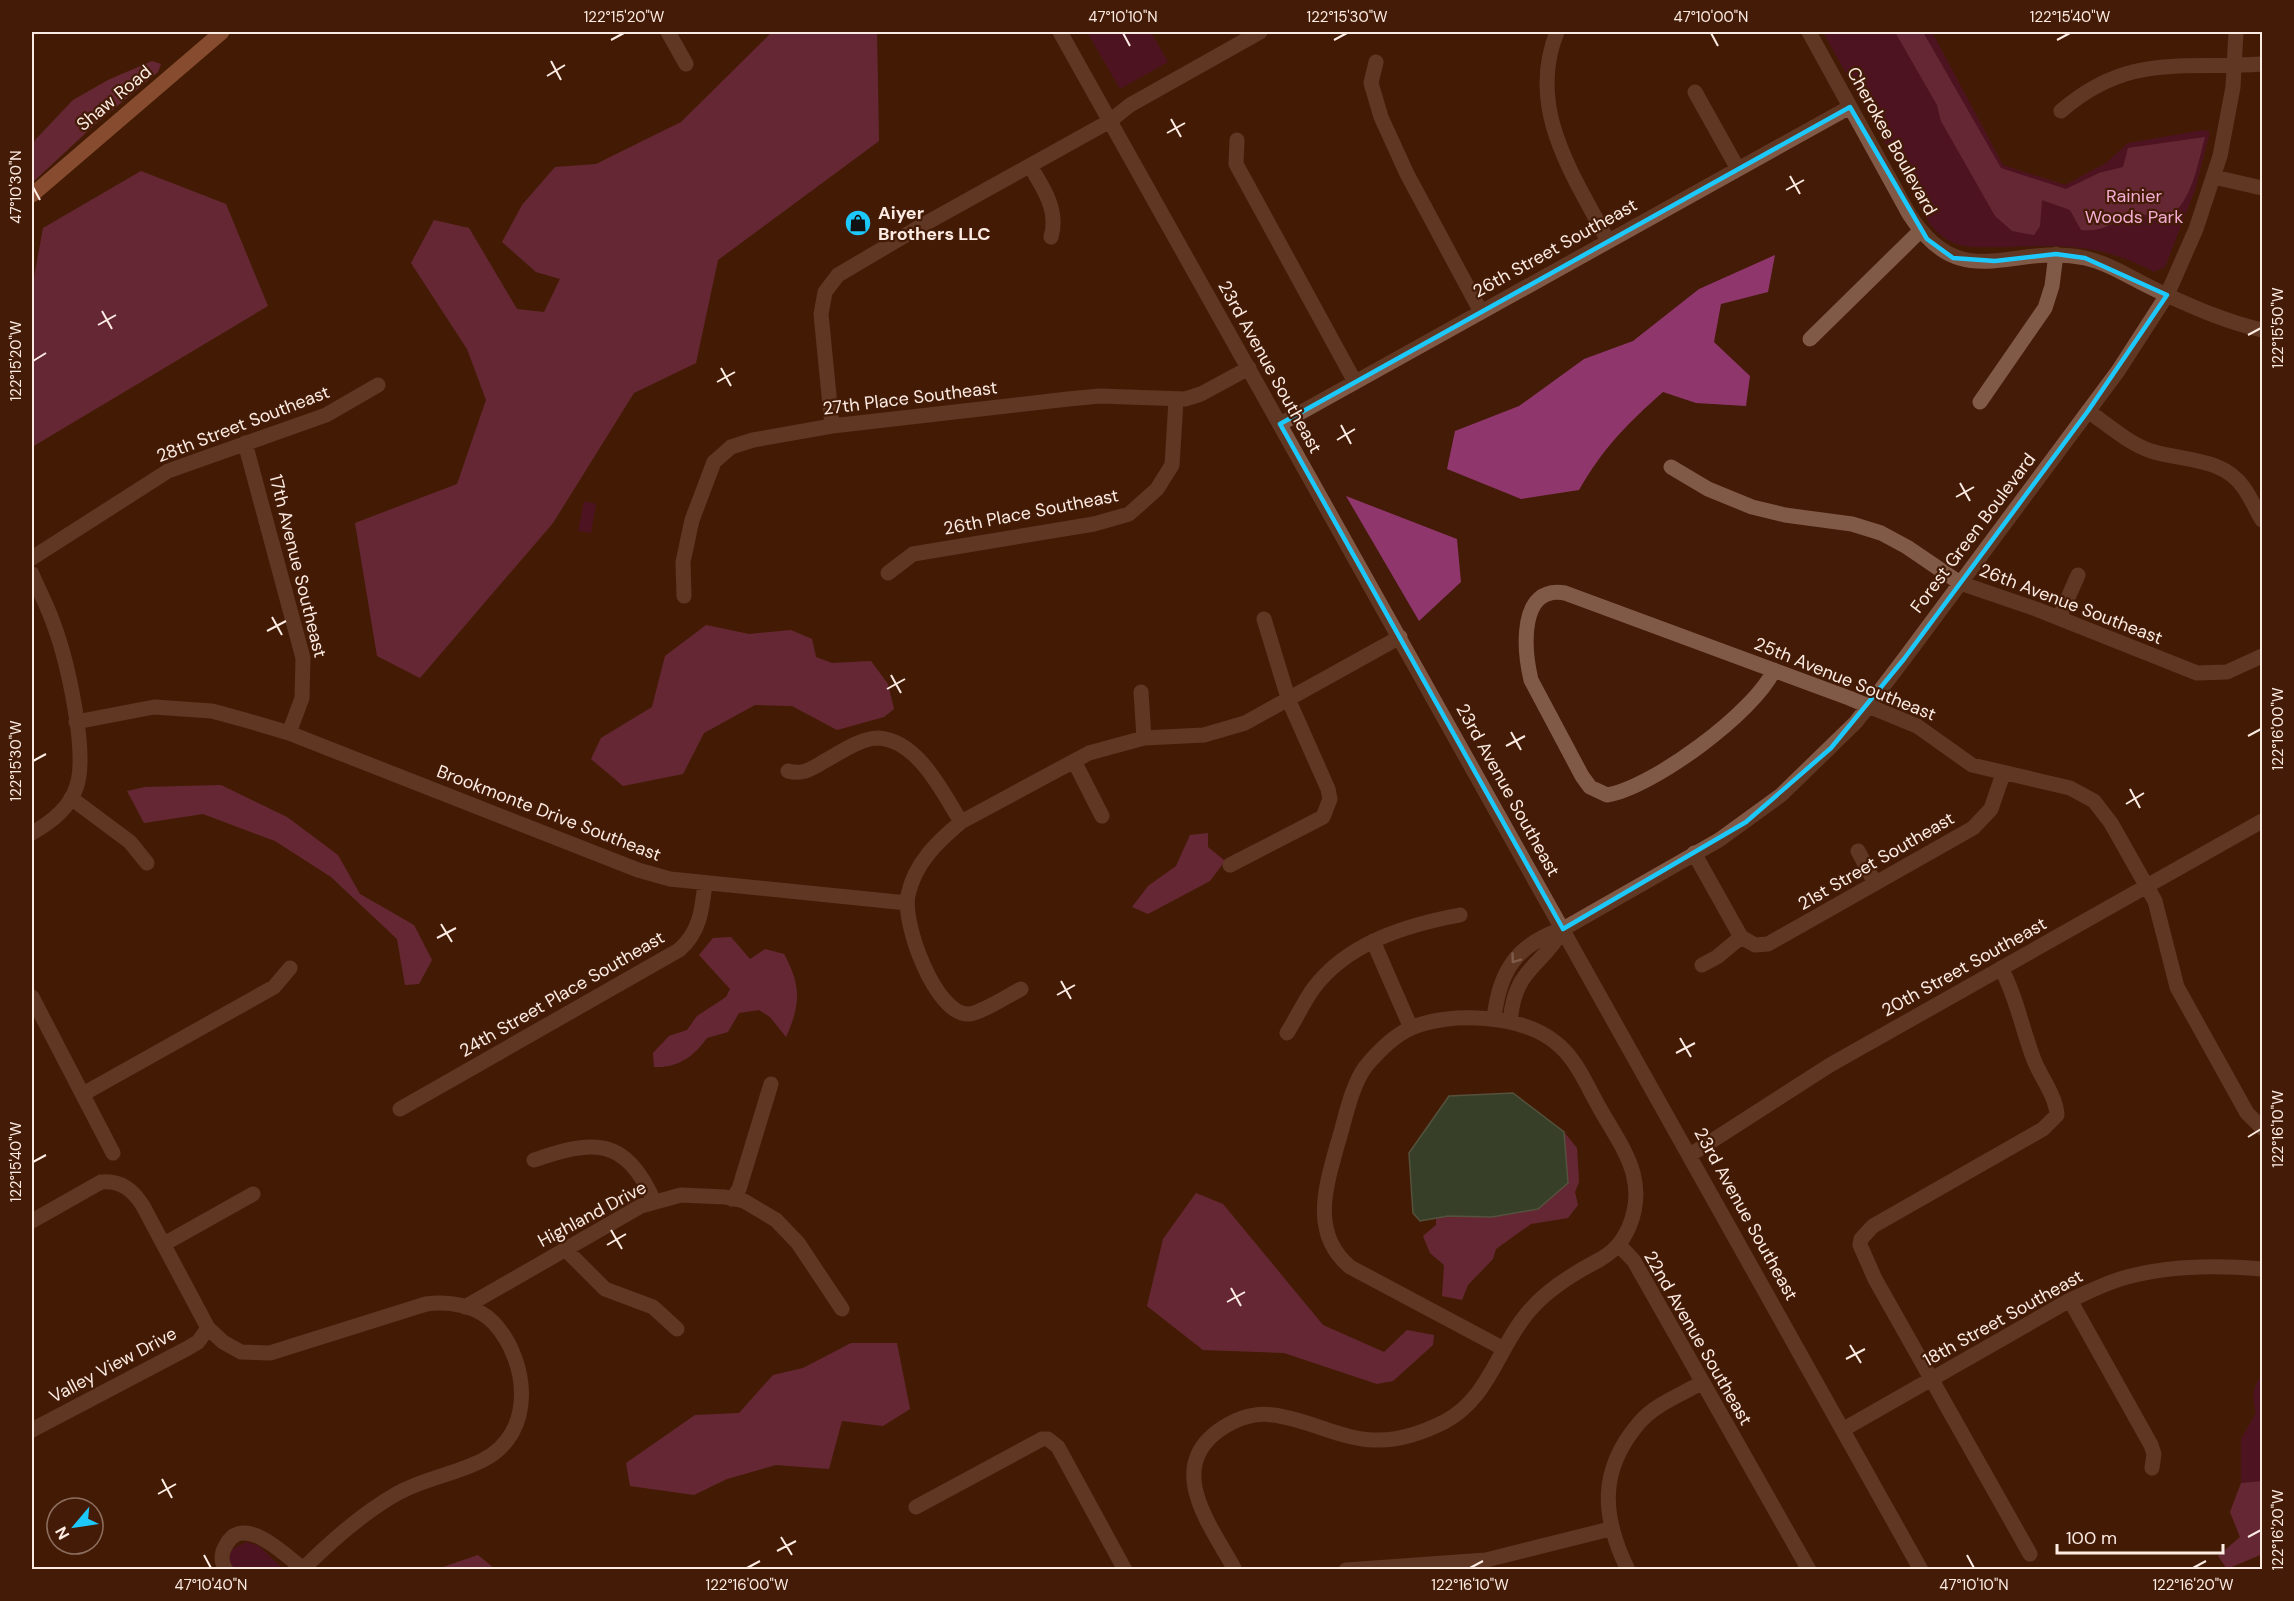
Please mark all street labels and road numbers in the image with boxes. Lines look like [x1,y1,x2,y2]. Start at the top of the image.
street label: Shaw Road [71,60,157,136]
street label: Cherokee Boulevard [1841,62,1943,220]
street label: 26th Street Southeast [1469,193,1641,303]
street label: 23rd Avenue Southeast [1213,276,1327,458]
street label: 27th Place Southeast [821,375,999,421]
street label: 28th Street Southeast [153,380,333,468]
street label: Forest Green Boulevard [1905,448,2041,618]
street label: 17th Avenue Southeast [264,472,332,660]
street label: 26th Place Southeast [941,483,1121,541]
street label: 26th Avenue Southeast [1976,558,2166,650]
street label: 25th Avenue Southeast [1751,632,1939,726]
street label: 23rd Avenue Southeast [1451,699,1565,881]
street label: Brookmonte Drive Southeast [433,759,665,867]
street label: 21st Street Southeast [1793,806,1959,916]
street label: 20th Street Southeast [1877,912,2051,1022]
street label: 24th Street Place Southeast [455,925,669,1063]
street label: 23rd Avenue Southeast [1689,1123,1803,1305]
street label: Highland Drive [533,1175,651,1253]
street label: 22nd Avenue Southeast [1638,1246,1758,1430]
street label: 18th Street Southeast [1919,1264,2087,1372]
street label: Valley View Drive [45,1321,181,1409]

